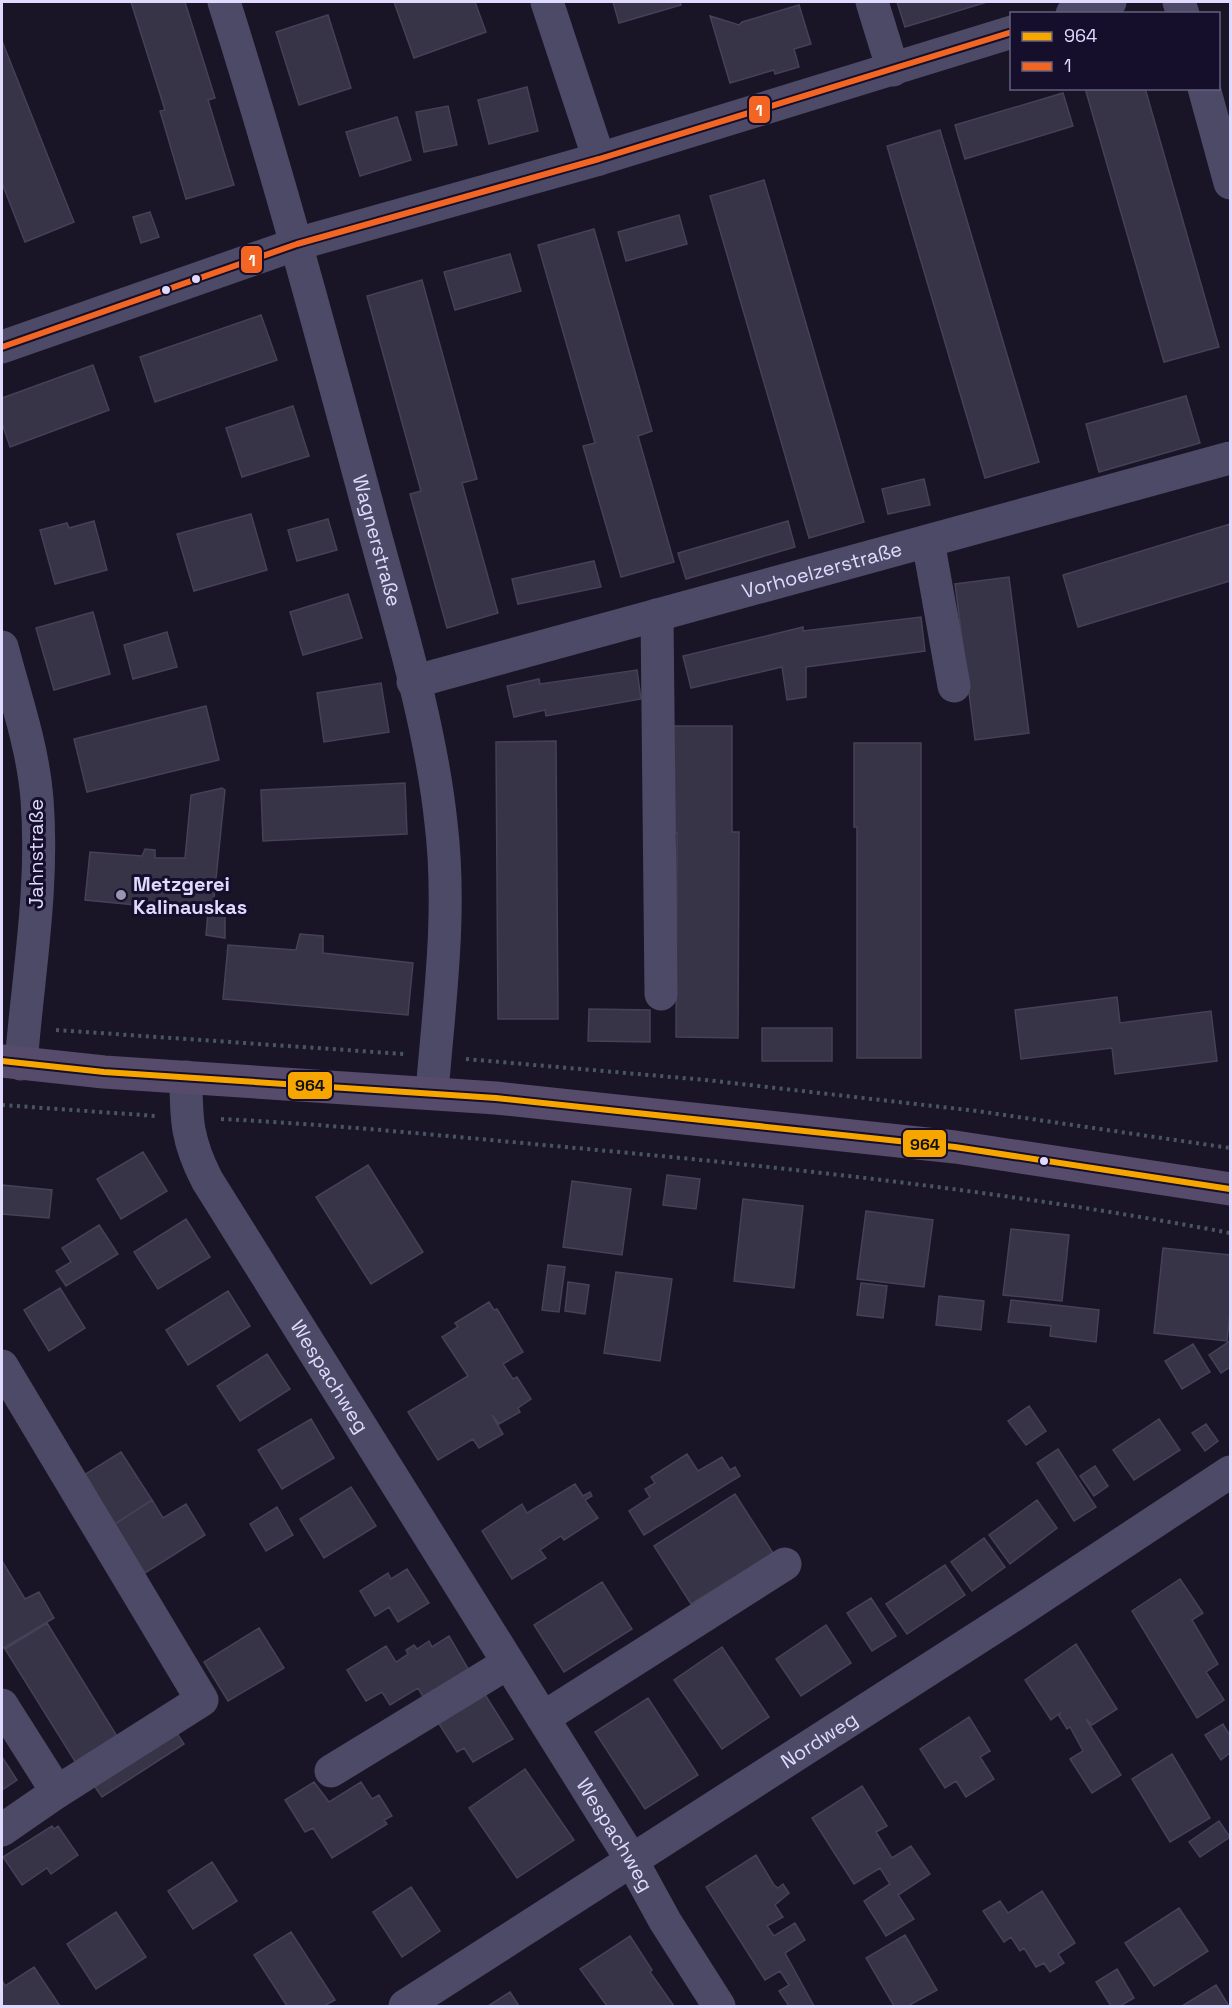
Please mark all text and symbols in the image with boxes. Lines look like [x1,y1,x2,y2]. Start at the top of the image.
legend [1010,12,1220,90]
text: 964 [1064,24,1097,47]
text: 1 [1064,54,1072,77]
line badge: 1 [748,95,771,124]
text: 1 [755,100,763,121]
line badge: 1 [240,245,263,274]
text: 1 [248,250,256,271]
unlabelled marker [190,273,202,285]
unlabelled marker [160,284,172,296]
street label: Wagnerstraße [347,472,407,609]
street label: Vorhoelzerstraße [739,536,905,604]
street label: Jahnstraße [23,799,49,909]
place label: Metzgerei Kalinauskas [133,871,247,920]
marker: Metzgerei Kalinauskas [114,888,128,902]
line badge: 964 [287,1071,333,1100]
text: 964 [295,1075,325,1096]
line badge: 964 [902,1129,947,1158]
text: 964 [910,1134,940,1155]
unlabelled marker [1038,1155,1050,1167]
street label: Wespachweg [285,1315,375,1438]
street label: Nordweg [776,1706,862,1774]
street label: Wespachweg [571,1773,659,1896]

